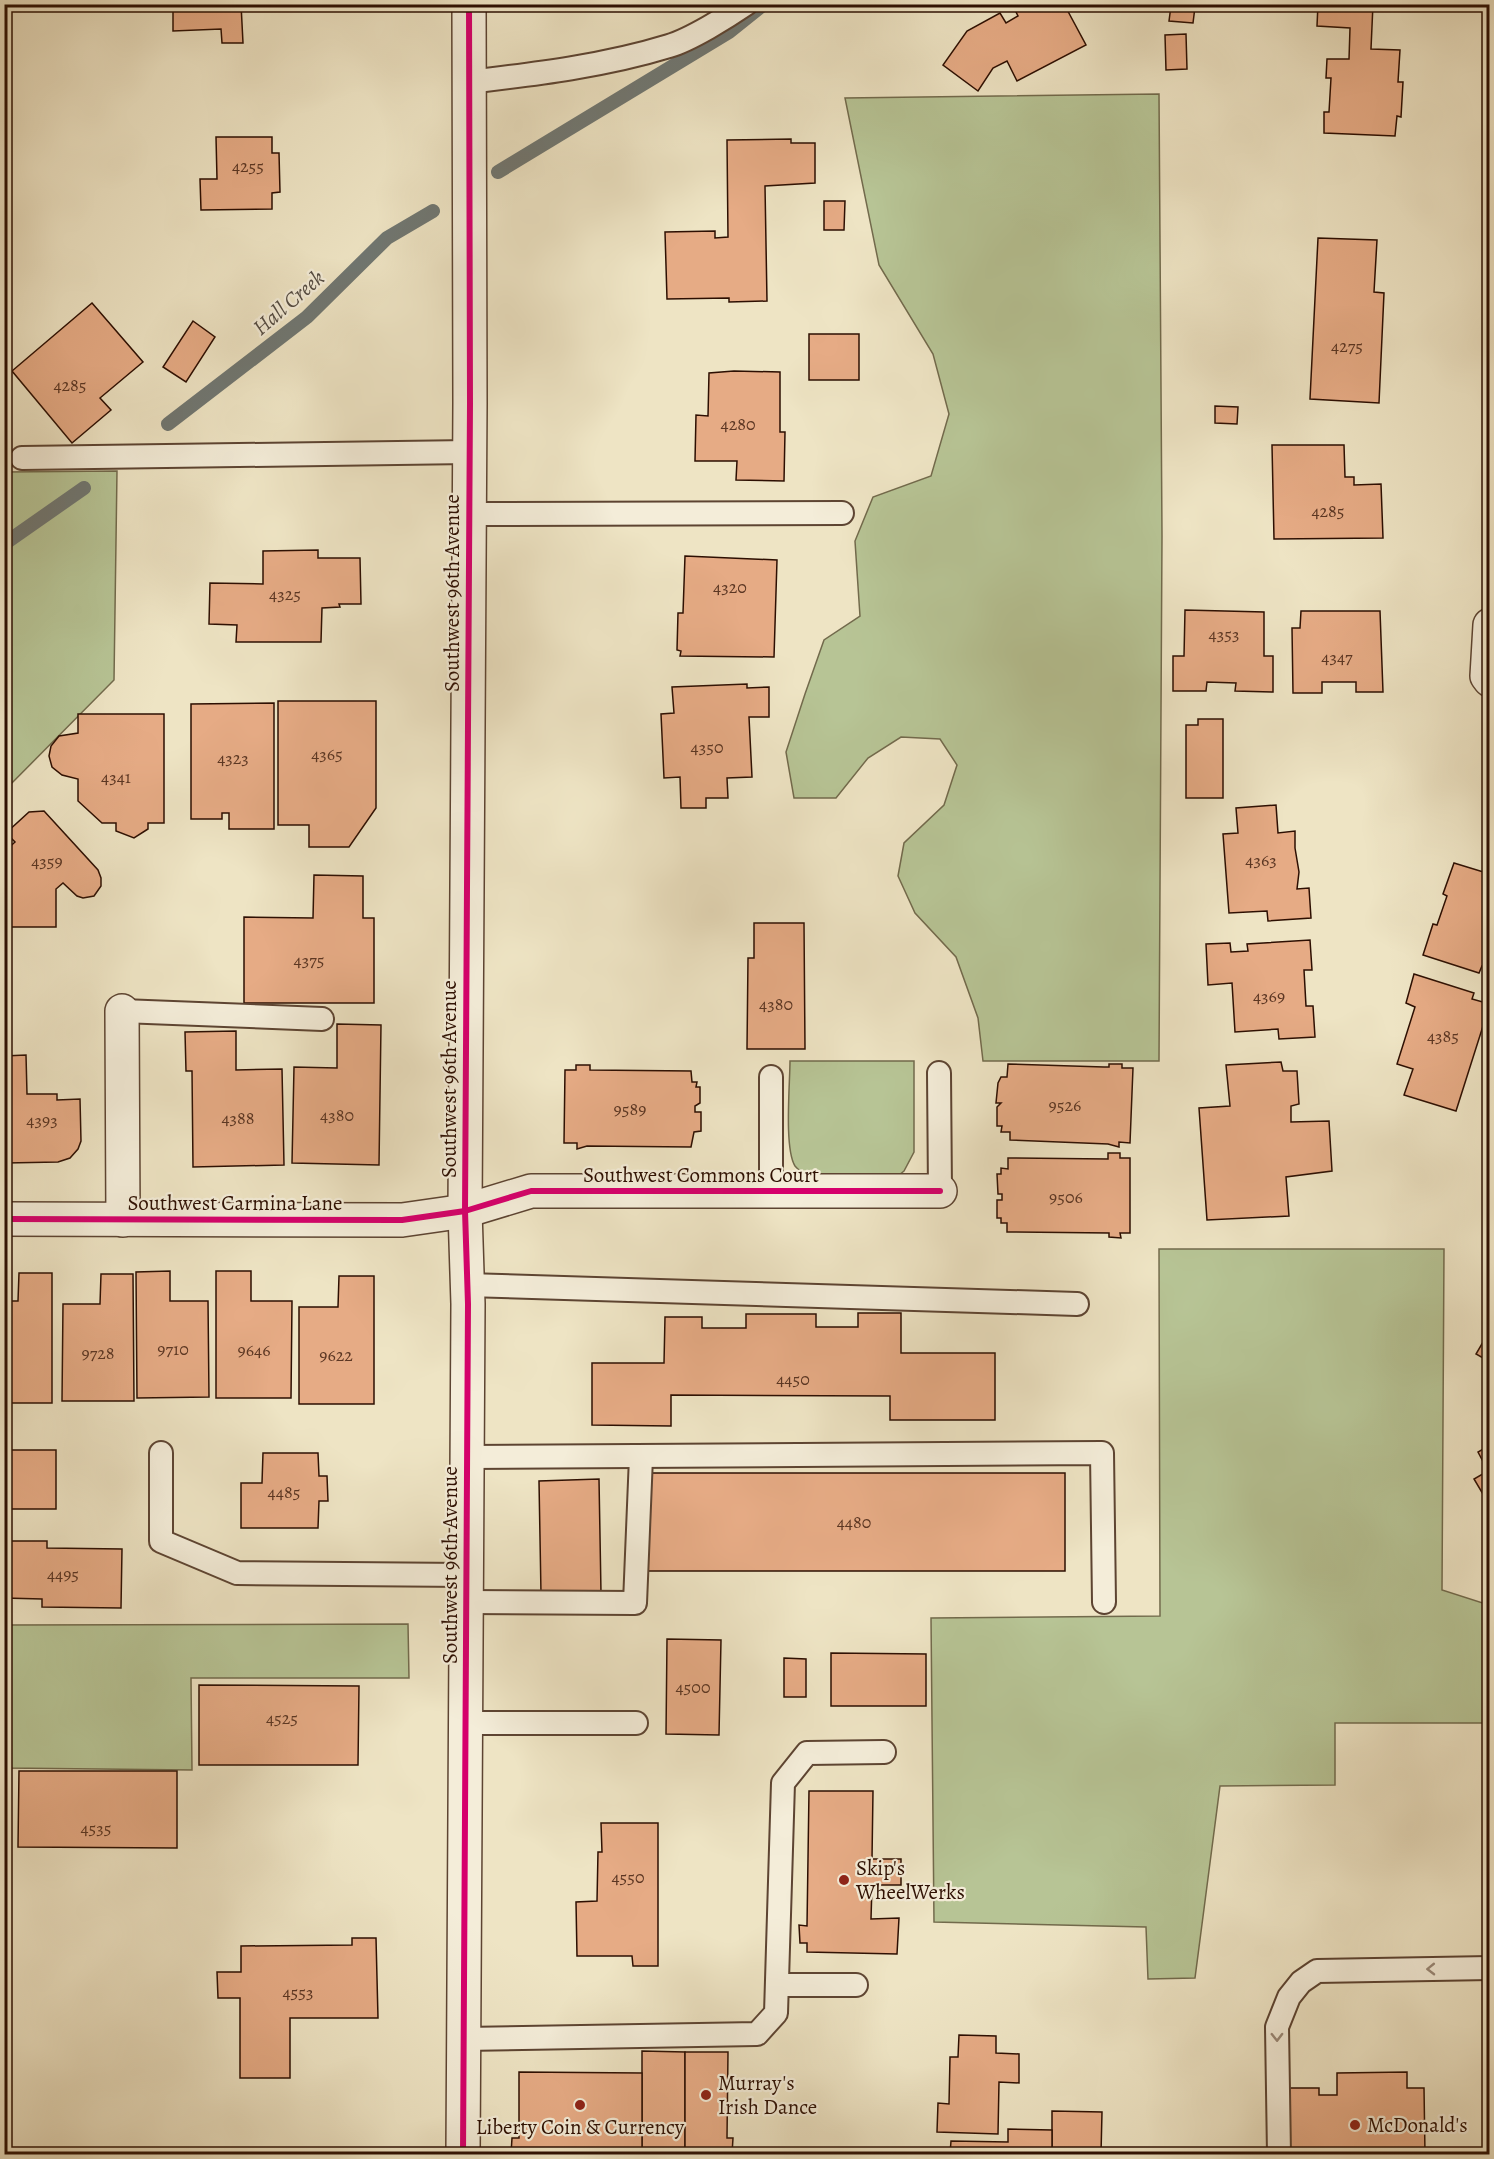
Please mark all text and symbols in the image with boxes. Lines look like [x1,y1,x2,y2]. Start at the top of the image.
house number: 4255 [232,154,264,178]
water label: Hall Creek [246,263,331,342]
house number: 4275 [1331,334,1363,358]
house number: 4285 [53,373,87,397]
house number: 4280 [720,412,756,436]
street label: Southwest 96th Avenue [438,494,466,692]
house number: 4285 [1311,499,1345,523]
house number: 4320 [713,575,747,599]
house number: 4325 [269,582,301,606]
house number: 4353 [1209,622,1239,646]
house number: 4347 [1321,645,1353,669]
house number: 4350 [691,735,723,759]
house number: 4365 [311,742,343,766]
house number: 4323 [217,746,249,770]
house number: 4341 [101,765,131,789]
house number: 4363 [1245,848,1277,872]
house number: 4359 [31,849,63,873]
house number: 4375 [294,948,324,972]
street label: Southwest 96th Avenue [435,980,463,1178]
house number: 4369 [1253,984,1285,1008]
house number: 4380 [759,992,793,1016]
house number: 4385 [1427,1024,1459,1048]
house number: 9526 [1049,1093,1081,1117]
house number: 9589 [614,1097,646,1121]
house number: 4380 [320,1103,354,1127]
house number: 4388 [221,1106,255,1130]
house number: 4393 [26,1108,58,1132]
street label: Southwest Commons Court [583,1161,819,1189]
house number: 9506 [1049,1185,1083,1209]
street label: Southwest Carmina Lane [128,1189,342,1217]
house number: 9710 [157,1337,189,1361]
house number: 9646 [238,1338,270,1362]
house number: 9728 [81,1341,115,1365]
house number: 9622 [319,1343,353,1367]
house number: 4450 [776,1367,810,1391]
street label: Southwest 96th Avenue [436,1466,464,1664]
house number: 4485 [268,1480,300,1504]
house number: 4480 [837,1510,871,1534]
house number: 4495 [47,1562,79,1586]
house number: 4500 [675,1675,711,1699]
house number: 4525 [266,1706,298,1730]
house number: 4535 [80,1816,112,1840]
place label: Skip's WheelWerks [855,1854,965,1906]
house number: 4550 [611,1865,645,1889]
marker: Skip's WheelWerks [837,1873,851,1887]
one-way arrow [1427,1963,1436,1975]
house number: 4553 [282,1980,314,2004]
one-way arrow [1271,2033,1284,2042]
place label: Murray's Irish Dance [718,2069,817,2121]
marker: Murray's Irish Dance [699,2088,713,2102]
marker: Liberty Coin & Currency [573,2098,587,2112]
place label: McDonald's [1367,2111,1468,2139]
place label: Liberty Coin & Currency [476,2113,685,2141]
marker: McDonald's [1348,2118,1362,2132]

